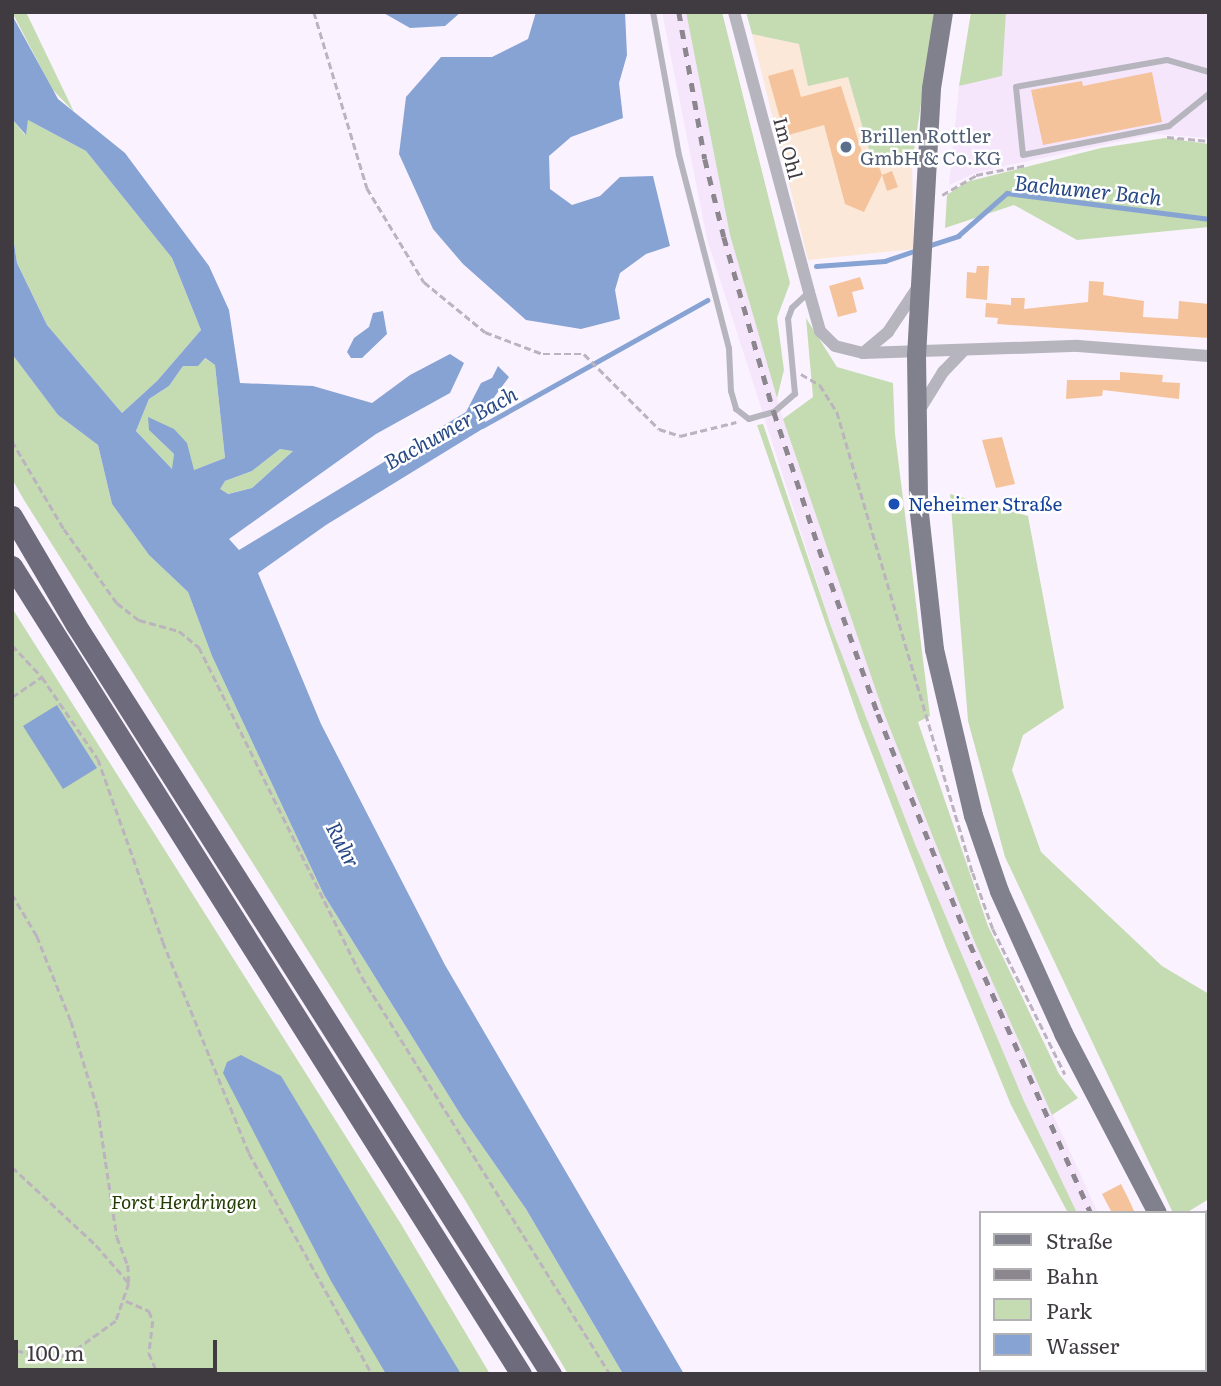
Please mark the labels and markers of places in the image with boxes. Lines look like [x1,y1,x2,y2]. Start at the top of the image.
place label: Brillen Rottler GmbH & Co.KG [860,125,1001,169]
marker: Brillen Rottler GmbH & Co.KG [838,139,854,155]
place label: Neheimer Straße [908,493,1062,515]
marker: Neheimer Straße [886,496,902,512]

